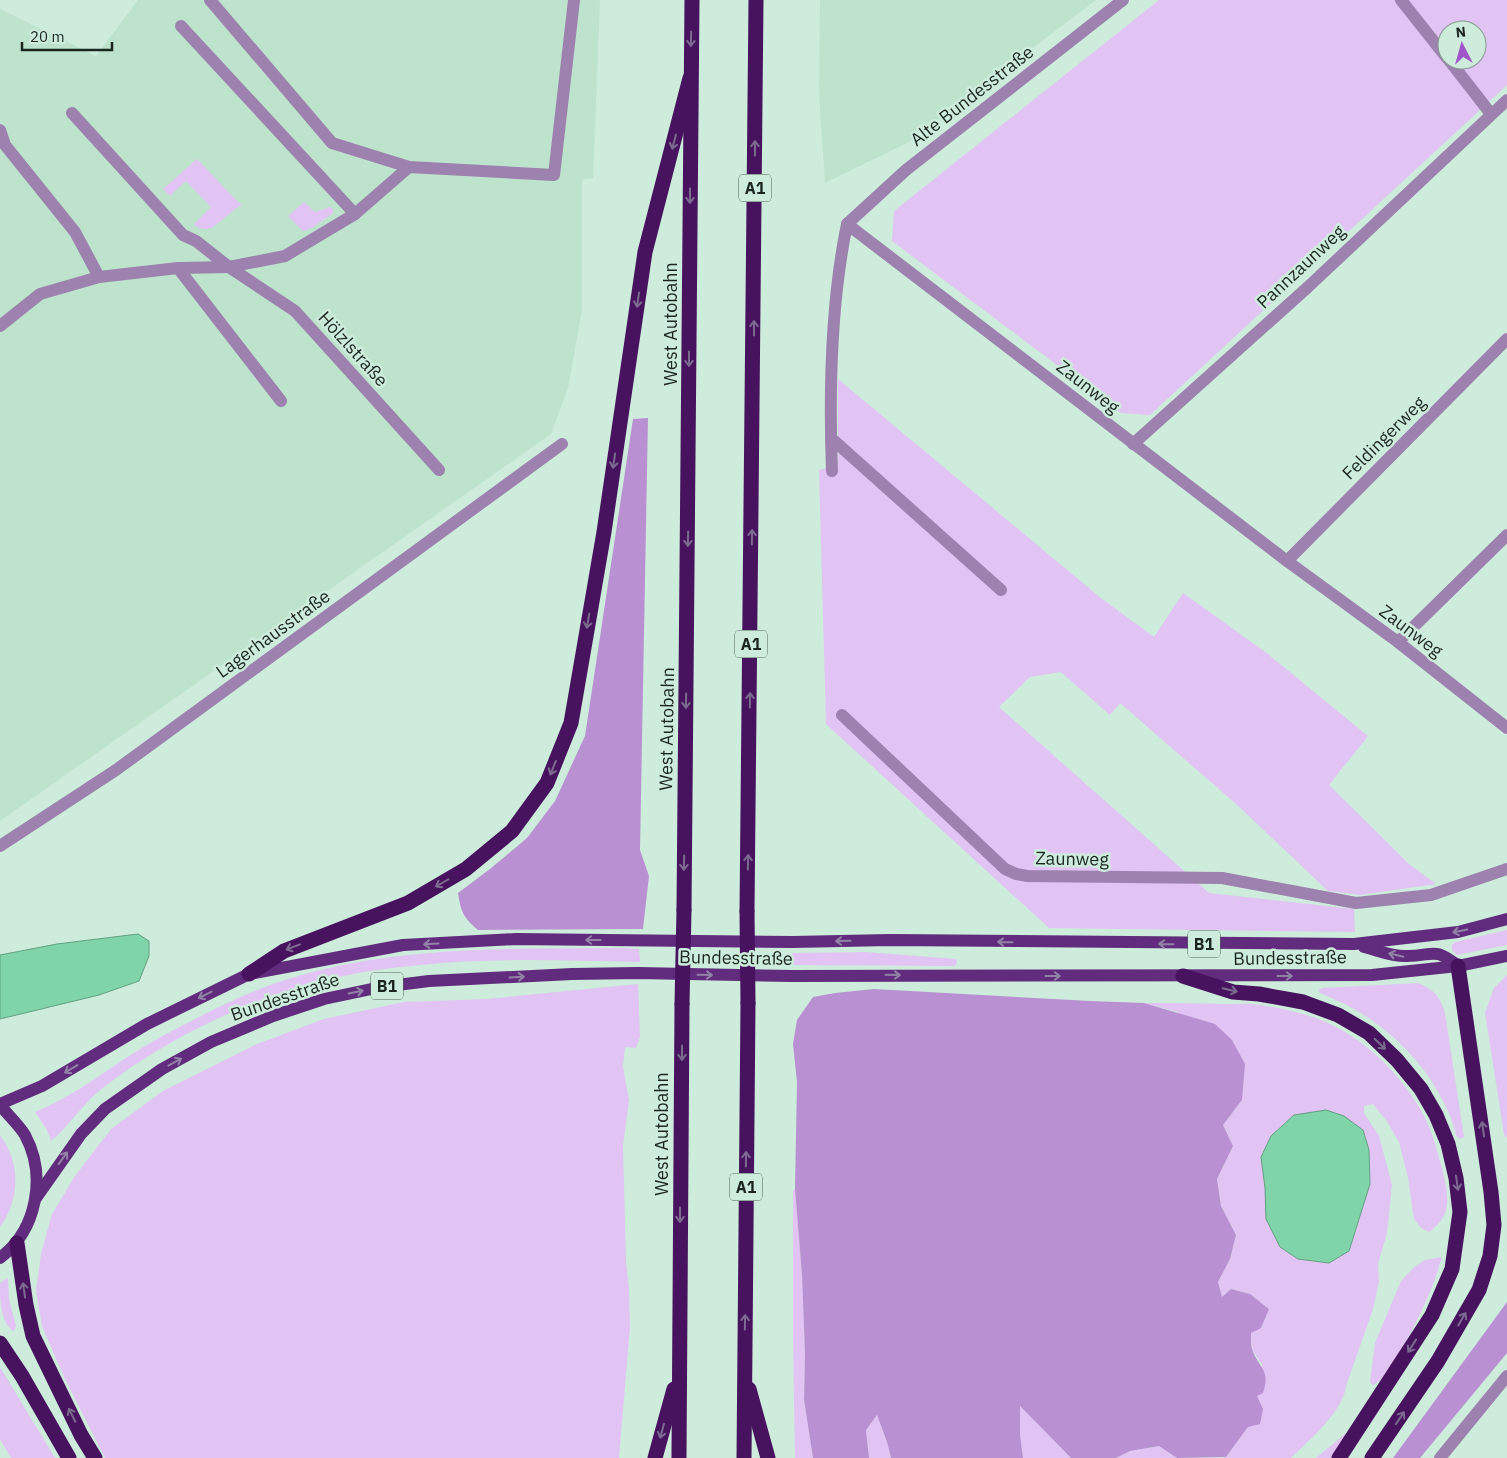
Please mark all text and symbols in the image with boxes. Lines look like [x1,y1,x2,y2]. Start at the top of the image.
scale bar [22,20,112,52]
north arrow [1437,20,1487,70]
text: N [1455,23,1467,42]
text: 20 m [30,27,65,46]
one-way arrow [686,30,696,47]
street label: Alte Bundesstraße [905,40,1038,151]
one-way arrow [668,133,678,149]
one-way arrow [750,140,760,156]
road number: A1 [739,174,771,202]
one-way arrow [685,188,695,204]
street label: Pannzaunweg [1252,220,1350,313]
street label: West Autobahn [659,262,682,386]
one-way arrow [633,292,643,308]
street label: Hölzlstraße [314,306,393,391]
one-way arrow [749,320,759,336]
one-way arrow [684,350,694,367]
street label: Zaunweg [1052,355,1125,419]
street label: Feldingerweg [1337,391,1431,484]
one-way arrow [609,452,619,468]
one-way arrow [683,530,693,546]
one-way arrow [747,530,757,546]
street label: Lagerhausstraße [211,584,334,683]
street label: Zaunweg [1375,599,1448,662]
one-way arrow [583,613,592,629]
road number: A1 [735,630,767,658]
street label: West Autobahn [654,667,679,791]
one-way arrow [681,692,691,709]
one-way arrow [745,692,755,708]
one-way arrow [548,760,557,775]
street label: Zaunweg [1035,846,1109,871]
one-way arrow [680,855,689,871]
one-way arrow [743,855,753,871]
one-way arrow [436,878,450,888]
one-way arrow [1452,927,1468,936]
road number: B1 [1188,931,1220,958]
one-way arrow [585,935,601,944]
one-way arrow [835,936,851,946]
one-way arrow [997,937,1014,947]
one-way arrow [423,939,439,948]
one-way arrow [1158,939,1174,949]
one-way arrow [286,943,301,952]
street label: Bundesstraße [679,945,793,970]
street label: Bundesstraße [1233,945,1347,970]
one-way arrow [1389,949,1405,959]
street label: Bundesstraße [227,967,342,1026]
one-way arrow [696,970,712,980]
one-way arrow [884,970,901,980]
one-way arrow [1045,971,1061,981]
one-way arrow [1276,971,1292,981]
road number: B1 [371,972,403,999]
one-way arrow [508,972,525,982]
one-way arrow [1222,986,1238,995]
one-way arrow [347,987,363,996]
one-way arrow [198,991,213,1001]
one-way arrow [1374,1038,1386,1050]
one-way arrow [677,1044,687,1060]
one-way arrow [167,1057,181,1067]
one-way arrow [65,1064,79,1074]
street label: West Autobahn [650,1072,673,1196]
one-way arrow [1478,1121,1488,1137]
one-way arrow [58,1152,69,1165]
one-way arrow [742,1152,751,1168]
road number: A1 [730,1174,762,1200]
one-way arrow [1452,1175,1462,1191]
one-way arrow [676,1207,685,1223]
one-way arrow [19,1282,29,1298]
one-way arrow [1458,1313,1468,1327]
one-way arrow [740,1314,750,1330]
one-way arrow [1407,1339,1417,1353]
one-way arrow [66,1408,76,1423]
one-way arrow [1395,1411,1405,1425]
one-way arrow [657,1423,667,1439]

